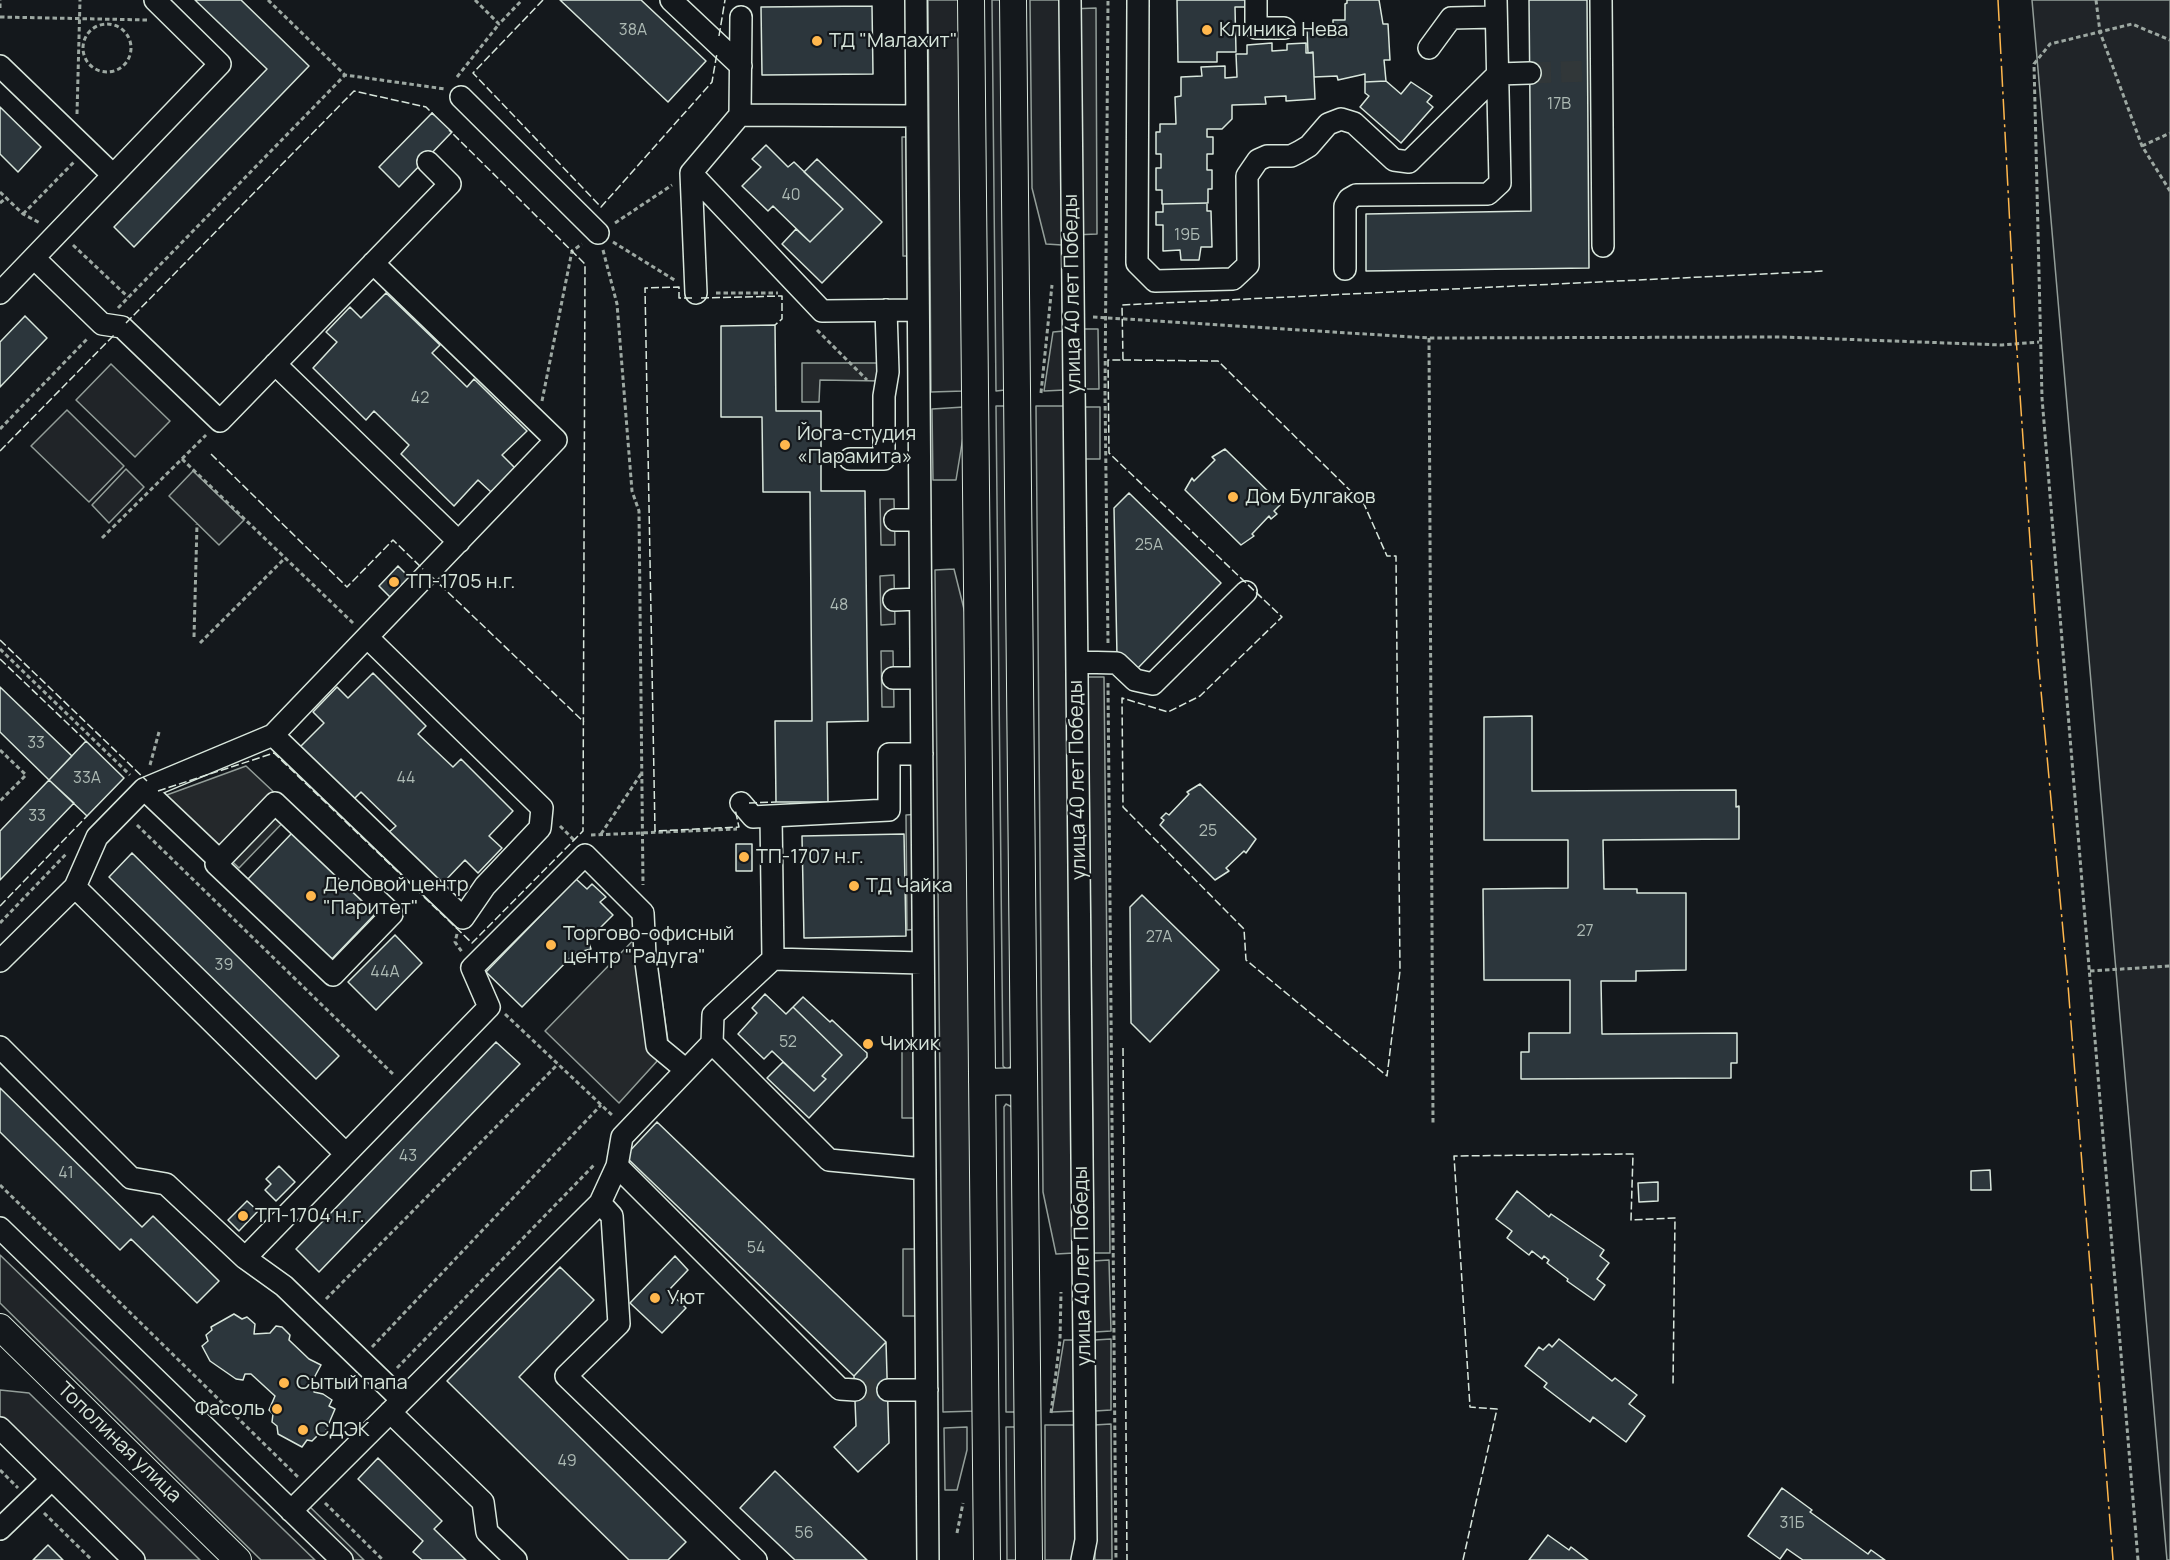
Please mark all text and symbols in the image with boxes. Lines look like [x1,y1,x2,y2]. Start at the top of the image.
place label: Клиника Нева [1219,18,1348,42]
house number: 38А [619,21,647,41]
marker: Клиника Нева [1200,23,1214,37]
place label: ТД "Малахит" [829,29,958,53]
marker: ТД "Малахит" [810,34,824,48]
house number: 17В [1547,95,1571,115]
house number: 40 [781,186,801,206]
street label: улица 40 лет Победы [1059,194,1087,394]
house number: 19Б [1174,226,1200,246]
house number: 42 [411,389,429,409]
place label: Йога-студия «Парамита» [797,422,916,469]
marker: Йога-студия «Парамита» [778,438,792,452]
place label: Дом Булгаков [1245,485,1375,509]
marker: Дом Булгаков [1226,490,1240,504]
house number: 25А [1135,536,1163,556]
place label: ТП-1705 н.г. [406,570,515,594]
marker: ТП-1705 н.г. [387,575,401,589]
house number: 48 [830,596,848,616]
street label: улица 40 лет Победы [1064,680,1092,880]
house number: 33 [27,734,45,754]
house number: 33А [73,769,101,789]
house number: 44 [396,769,416,789]
house number: 33 [28,807,46,827]
house number: 25 [1199,822,1217,842]
place label: ТП-1707 н.г. [756,845,864,869]
marker: ТП-1707 н.г. [737,850,751,864]
place label: Деловой центр "Паритет" [323,873,469,920]
place label: ТД Чайка [866,874,953,898]
marker: ТД Чайка [847,879,861,893]
marker: Деловой центр "Паритет" [304,889,318,903]
place label: Торгово-офисный центр "Радуга" [563,922,734,969]
house number: 27 [1576,922,1594,942]
house number: 27А [1146,928,1172,948]
marker: Торгово-офисный центр "Радуга" [544,938,558,952]
house number: 39 [215,956,233,976]
house number: 44А [370,963,400,983]
place label: Чижик [880,1032,940,1056]
house number: 52 [779,1033,797,1053]
marker: Чижик [861,1037,875,1051]
house number: 43 [399,1147,417,1167]
house number: 41 [58,1164,74,1184]
street label: улица 40 лет Победы [1069,1166,1097,1366]
place label: ТП-1704 н.г. [255,1204,365,1228]
marker: ТП-1704 н.г. [236,1209,250,1223]
house number: 54 [747,1239,765,1259]
place label: Уют [667,1286,705,1310]
marker: Уют [648,1291,662,1305]
place label: Сытый папа [296,1371,408,1395]
marker: Сытый папа [277,1376,291,1390]
street label: Тополиная улица [52,1378,186,1508]
place label: Фасоль [195,1397,265,1421]
marker: Фасоль [270,1402,284,1416]
place label: СДЭК [315,1418,370,1442]
marker: СДЭК [296,1423,310,1437]
house number: 49 [557,1452,577,1472]
house number: 31Б [1780,1514,1804,1534]
house number: 56 [794,1524,814,1544]

